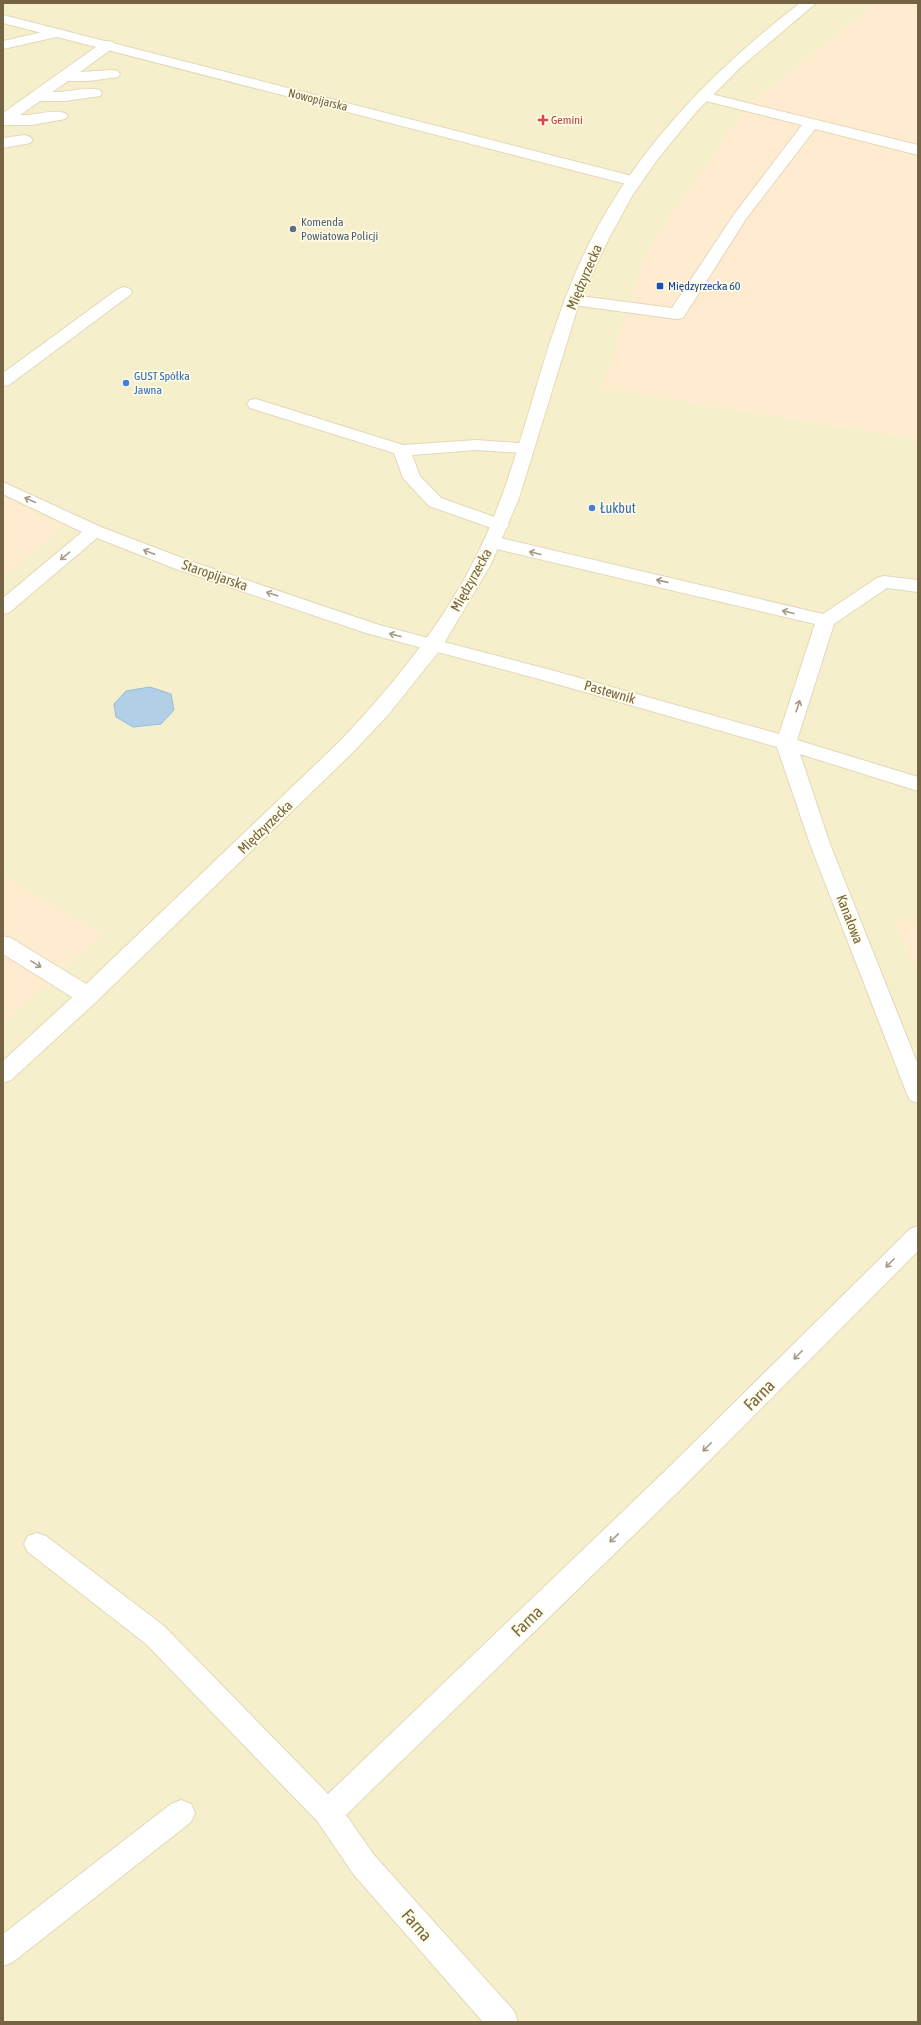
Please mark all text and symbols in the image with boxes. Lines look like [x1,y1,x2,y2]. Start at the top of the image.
street label: Nowopijarska [287,86,349,114]
place label: Gemini [551,113,583,127]
marker: Gemini [538,115,548,125]
place label: Komenda Powiatowa Policji [301,215,378,243]
marker: Komenda Powiatowa Policji [288,224,298,234]
street label: Międzyrzecka [563,242,605,312]
place label: Międzyrzecka 60 [668,279,741,293]
marker: Międzyrzecka 60 [655,281,665,291]
place label: GUST Spółka Jawna [134,369,190,397]
marker: GUST Spółka Jawna [121,378,131,388]
one-way arrow [24,496,36,503]
place label: Łukbut [600,500,636,516]
marker: Łukbut [587,503,597,513]
street label: Międzyrzecka [447,546,495,614]
one-way arrow [144,547,156,555]
one-way arrow [529,549,542,556]
one-way arrow [60,552,71,561]
street label: Staropijarska [180,556,250,594]
one-way arrow [656,577,669,585]
one-way arrow [266,590,279,597]
one-way arrow [782,607,795,615]
one-way arrow [389,631,402,639]
street label: Pastewnik [582,677,638,707]
one-way arrow [795,699,802,712]
street label: Międzyrzecka [234,797,296,857]
street label: Kanałowa [833,892,867,946]
one-way arrow [30,961,42,969]
one-way arrow [885,1258,895,1268]
one-way arrow [794,1350,803,1360]
street label: Farna [739,1375,779,1415]
one-way arrow [702,1442,712,1452]
one-way arrow [609,1533,619,1543]
street label: Farna [507,1601,547,1641]
street label: Farna [398,1905,436,1945]

